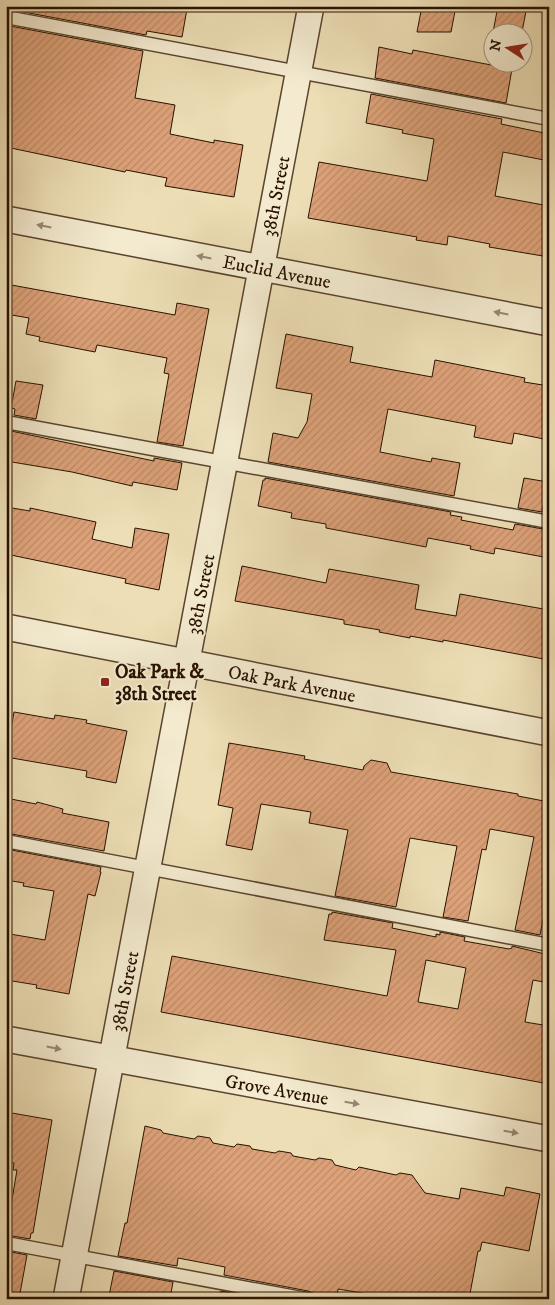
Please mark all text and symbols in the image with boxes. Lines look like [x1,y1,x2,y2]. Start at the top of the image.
north arrow [482,22,532,72]
text: N [486,38,506,53]
street label: 38th Street [257,154,296,239]
one-way arrow [37,222,52,230]
street label: Euclid Avenue [221,251,333,294]
one-way arrow [195,252,211,260]
one-way arrow [492,309,508,317]
street label: 38th Street [182,552,221,637]
place label: Oak Park & 38th Street [115,661,205,706]
street label: Oak Park Avenue [226,661,358,708]
marker: Oak Park & 38th Street [99,676,111,688]
street label: 38th Street [106,949,145,1034]
one-way arrow [47,1044,63,1052]
street label: Grove Avenue [223,1070,330,1111]
one-way arrow [344,1099,360,1107]
one-way arrow [504,1128,520,1136]

